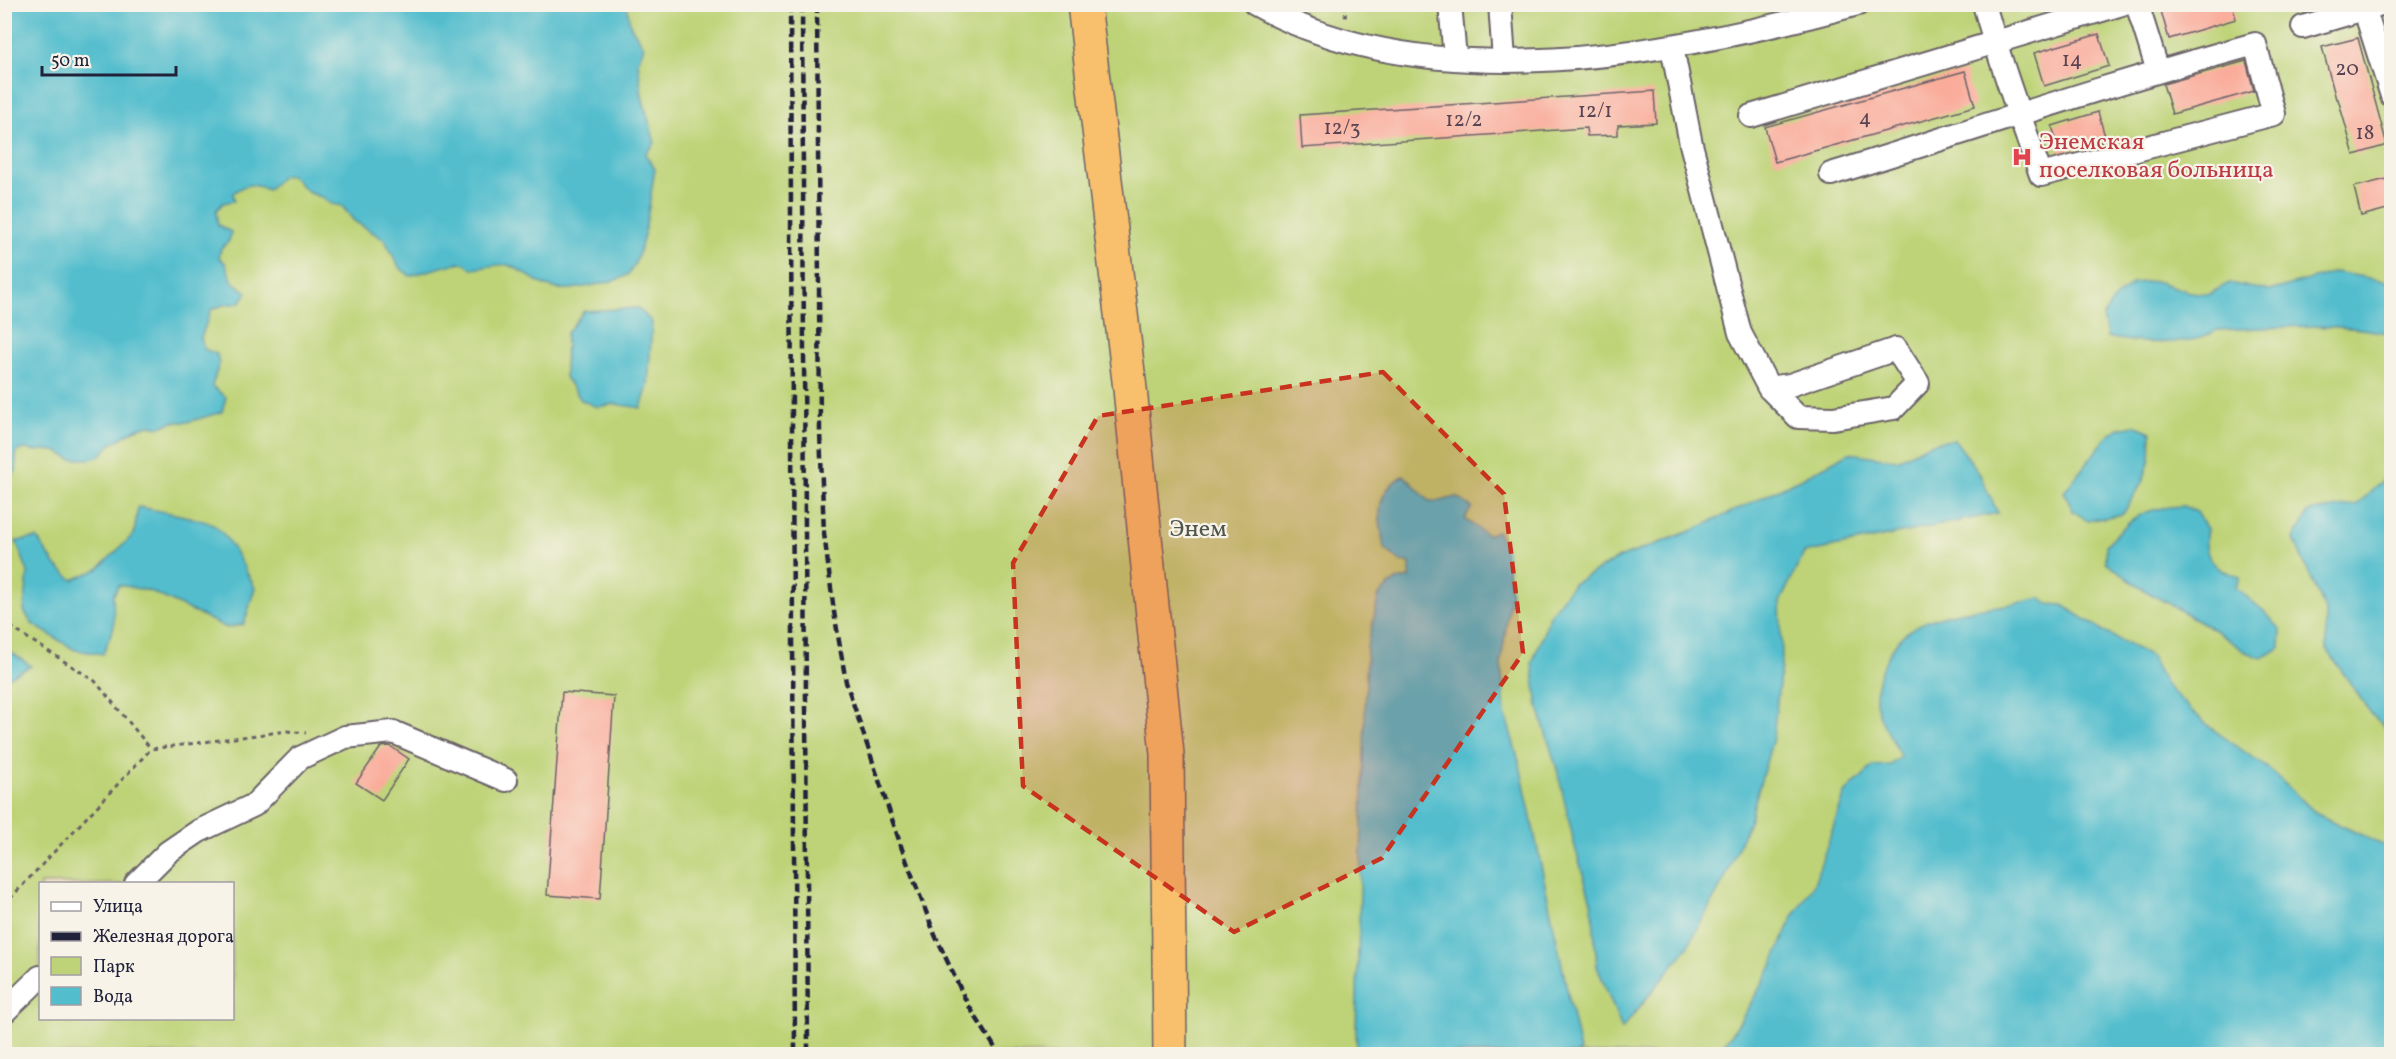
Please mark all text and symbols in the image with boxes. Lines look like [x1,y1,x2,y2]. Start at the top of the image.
scale bar [42,39,176,77]
house number: 14 [2062,46,2082,75]
text: 50 m [51,49,90,74]
house number: 20 [2335,55,2359,84]
house number: 12/1 [1578,97,1612,126]
house number: 4 [1859,104,1871,133]
house number: 12/2 [1445,106,1483,135]
house number: 12/3 [1323,114,1361,143]
house number: 18 [2356,119,2374,148]
place label: Энемская поселковая больница [2039,126,2274,188]
hospital icon: Энемская поселковая больница [2010,145,2034,169]
park label: Энем [1169,513,1227,547]
legend [39,882,234,1020]
text: Улица [93,895,143,920]
text: Железная дорога [93,925,234,950]
text: Парк [93,955,135,980]
text: Вода [93,985,133,1010]

